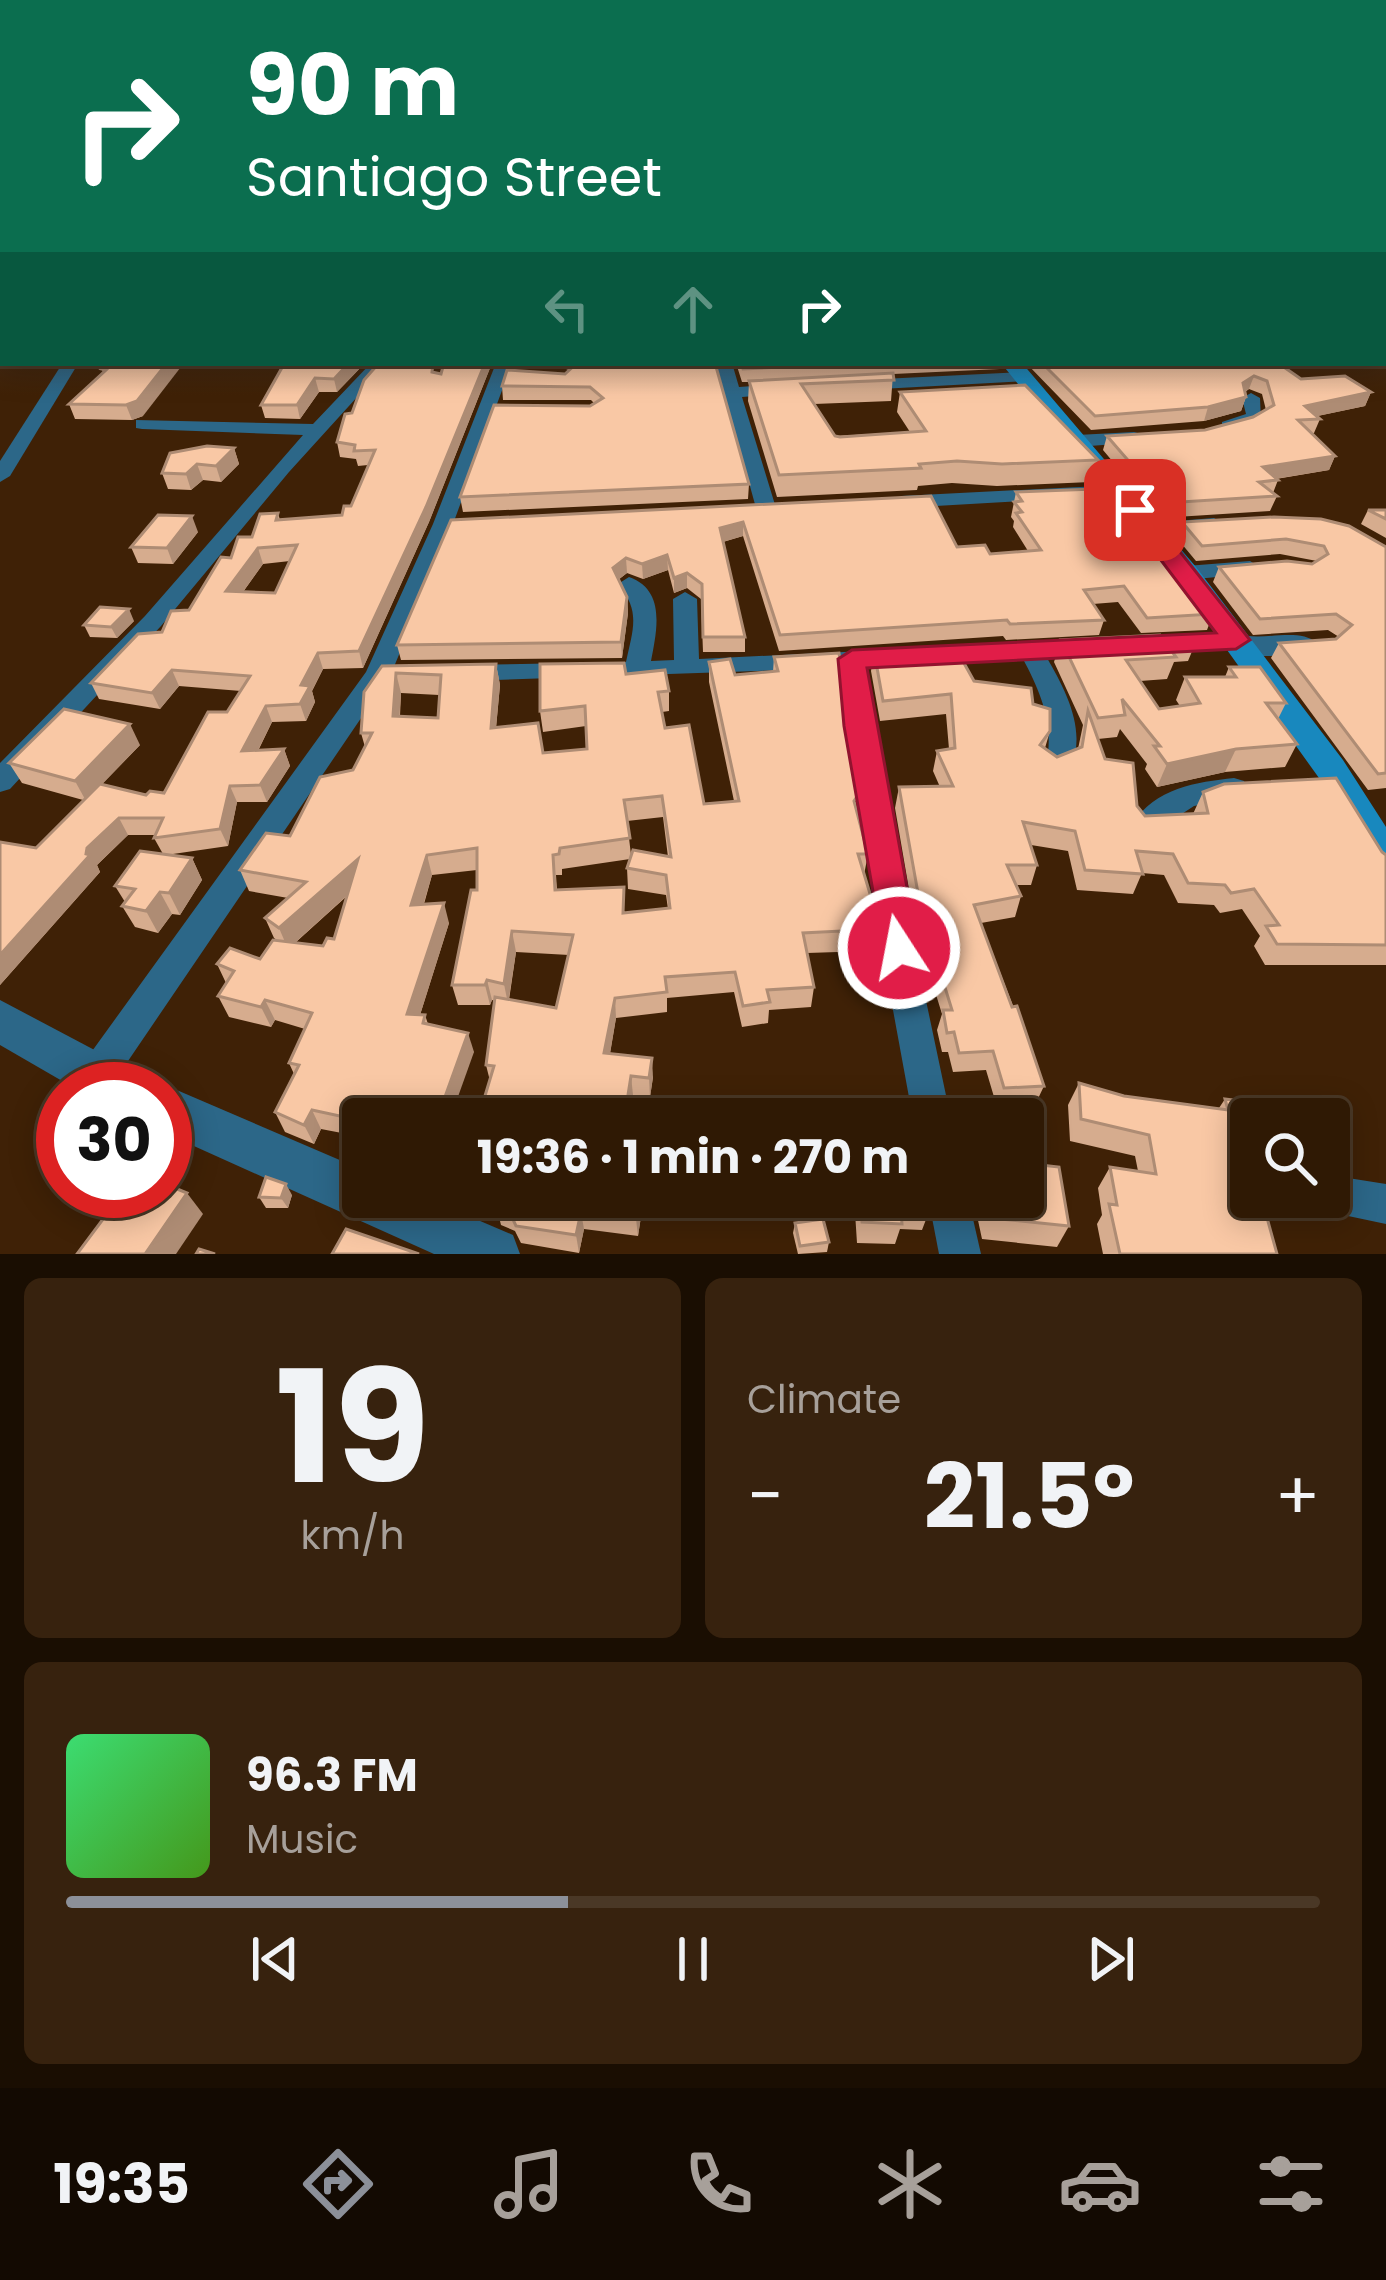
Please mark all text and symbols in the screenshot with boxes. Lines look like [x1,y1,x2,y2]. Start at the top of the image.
text: 90 m [246,27,459,144]
icon: right [48,48,204,204]
text: Santiago Street [246,139,662,215]
icon: left [534,276,600,342]
icon: ahead [660,276,726,342]
icon: right [786,276,852,342]
pin [1084,459,1186,561]
icon: arrive [1102,477,1168,543]
position arrow [836,885,962,1011]
speed limit sign: 30 [36,1062,192,1218]
map controls [1230,1098,1350,1218]
button: search [1230,1098,1350,1218]
text: 19:36 · 1 min · 270 m [477,1126,909,1189]
text: 19 [275,1318,430,1537]
text: Climate [747,1372,901,1427]
text: 21.5° [924,1433,1135,1560]
text: − [747,1450,783,1542]
text: + [1275,1450,1320,1542]
text: km/h [301,1508,404,1563]
text: 96.3 FM [246,1744,418,1807]
text: Music [246,1812,358,1867]
icon: previous [242,1926,308,1992]
icon: pause [660,1926,726,1992]
icon: next [1078,1926,1144,1992]
icon: directions [296,2142,380,2226]
icon: music [487,2142,571,2226]
icon: phone [677,2142,761,2226]
icon: climate [868,2142,952,2226]
icon: car [1058,2142,1142,2226]
icon: filters [1249,2142,1333,2226]
text: 19:35 [53,2146,190,2222]

